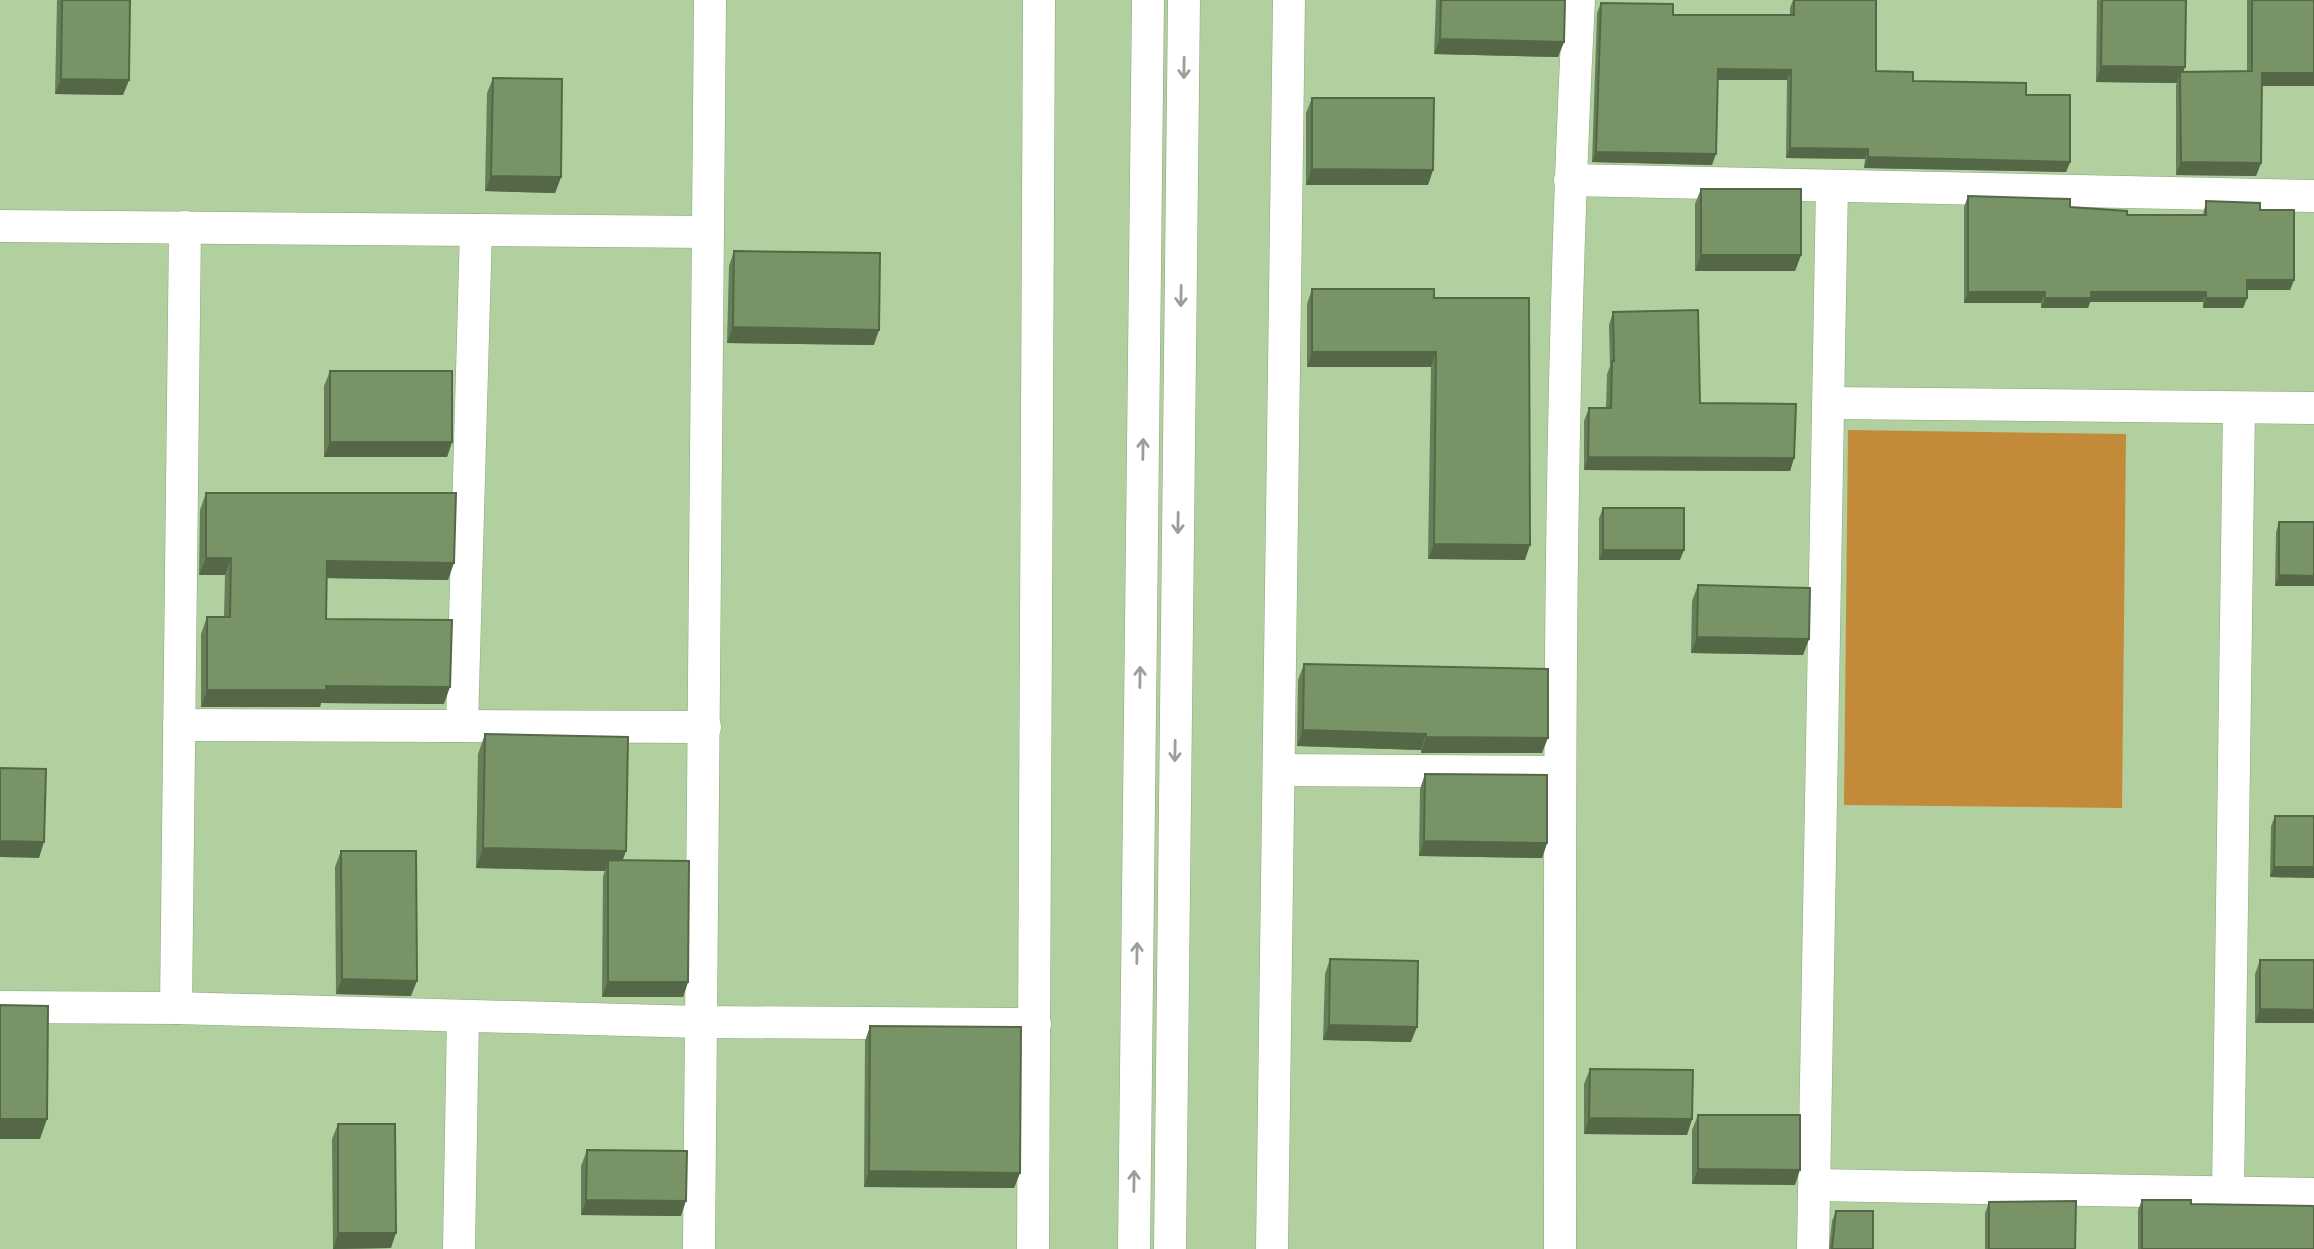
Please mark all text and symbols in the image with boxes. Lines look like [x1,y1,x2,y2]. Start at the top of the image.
one-way arrow [1177,56,1190,79]
one-way arrow [1174,284,1187,307]
one-way arrow [1136,438,1150,461]
one-way arrow [1171,511,1185,534]
one-way arrow [1133,666,1147,689]
one-way arrow [1168,739,1182,762]
one-way arrow [1130,942,1144,965]
one-way arrow [1128,1170,1141,1193]

